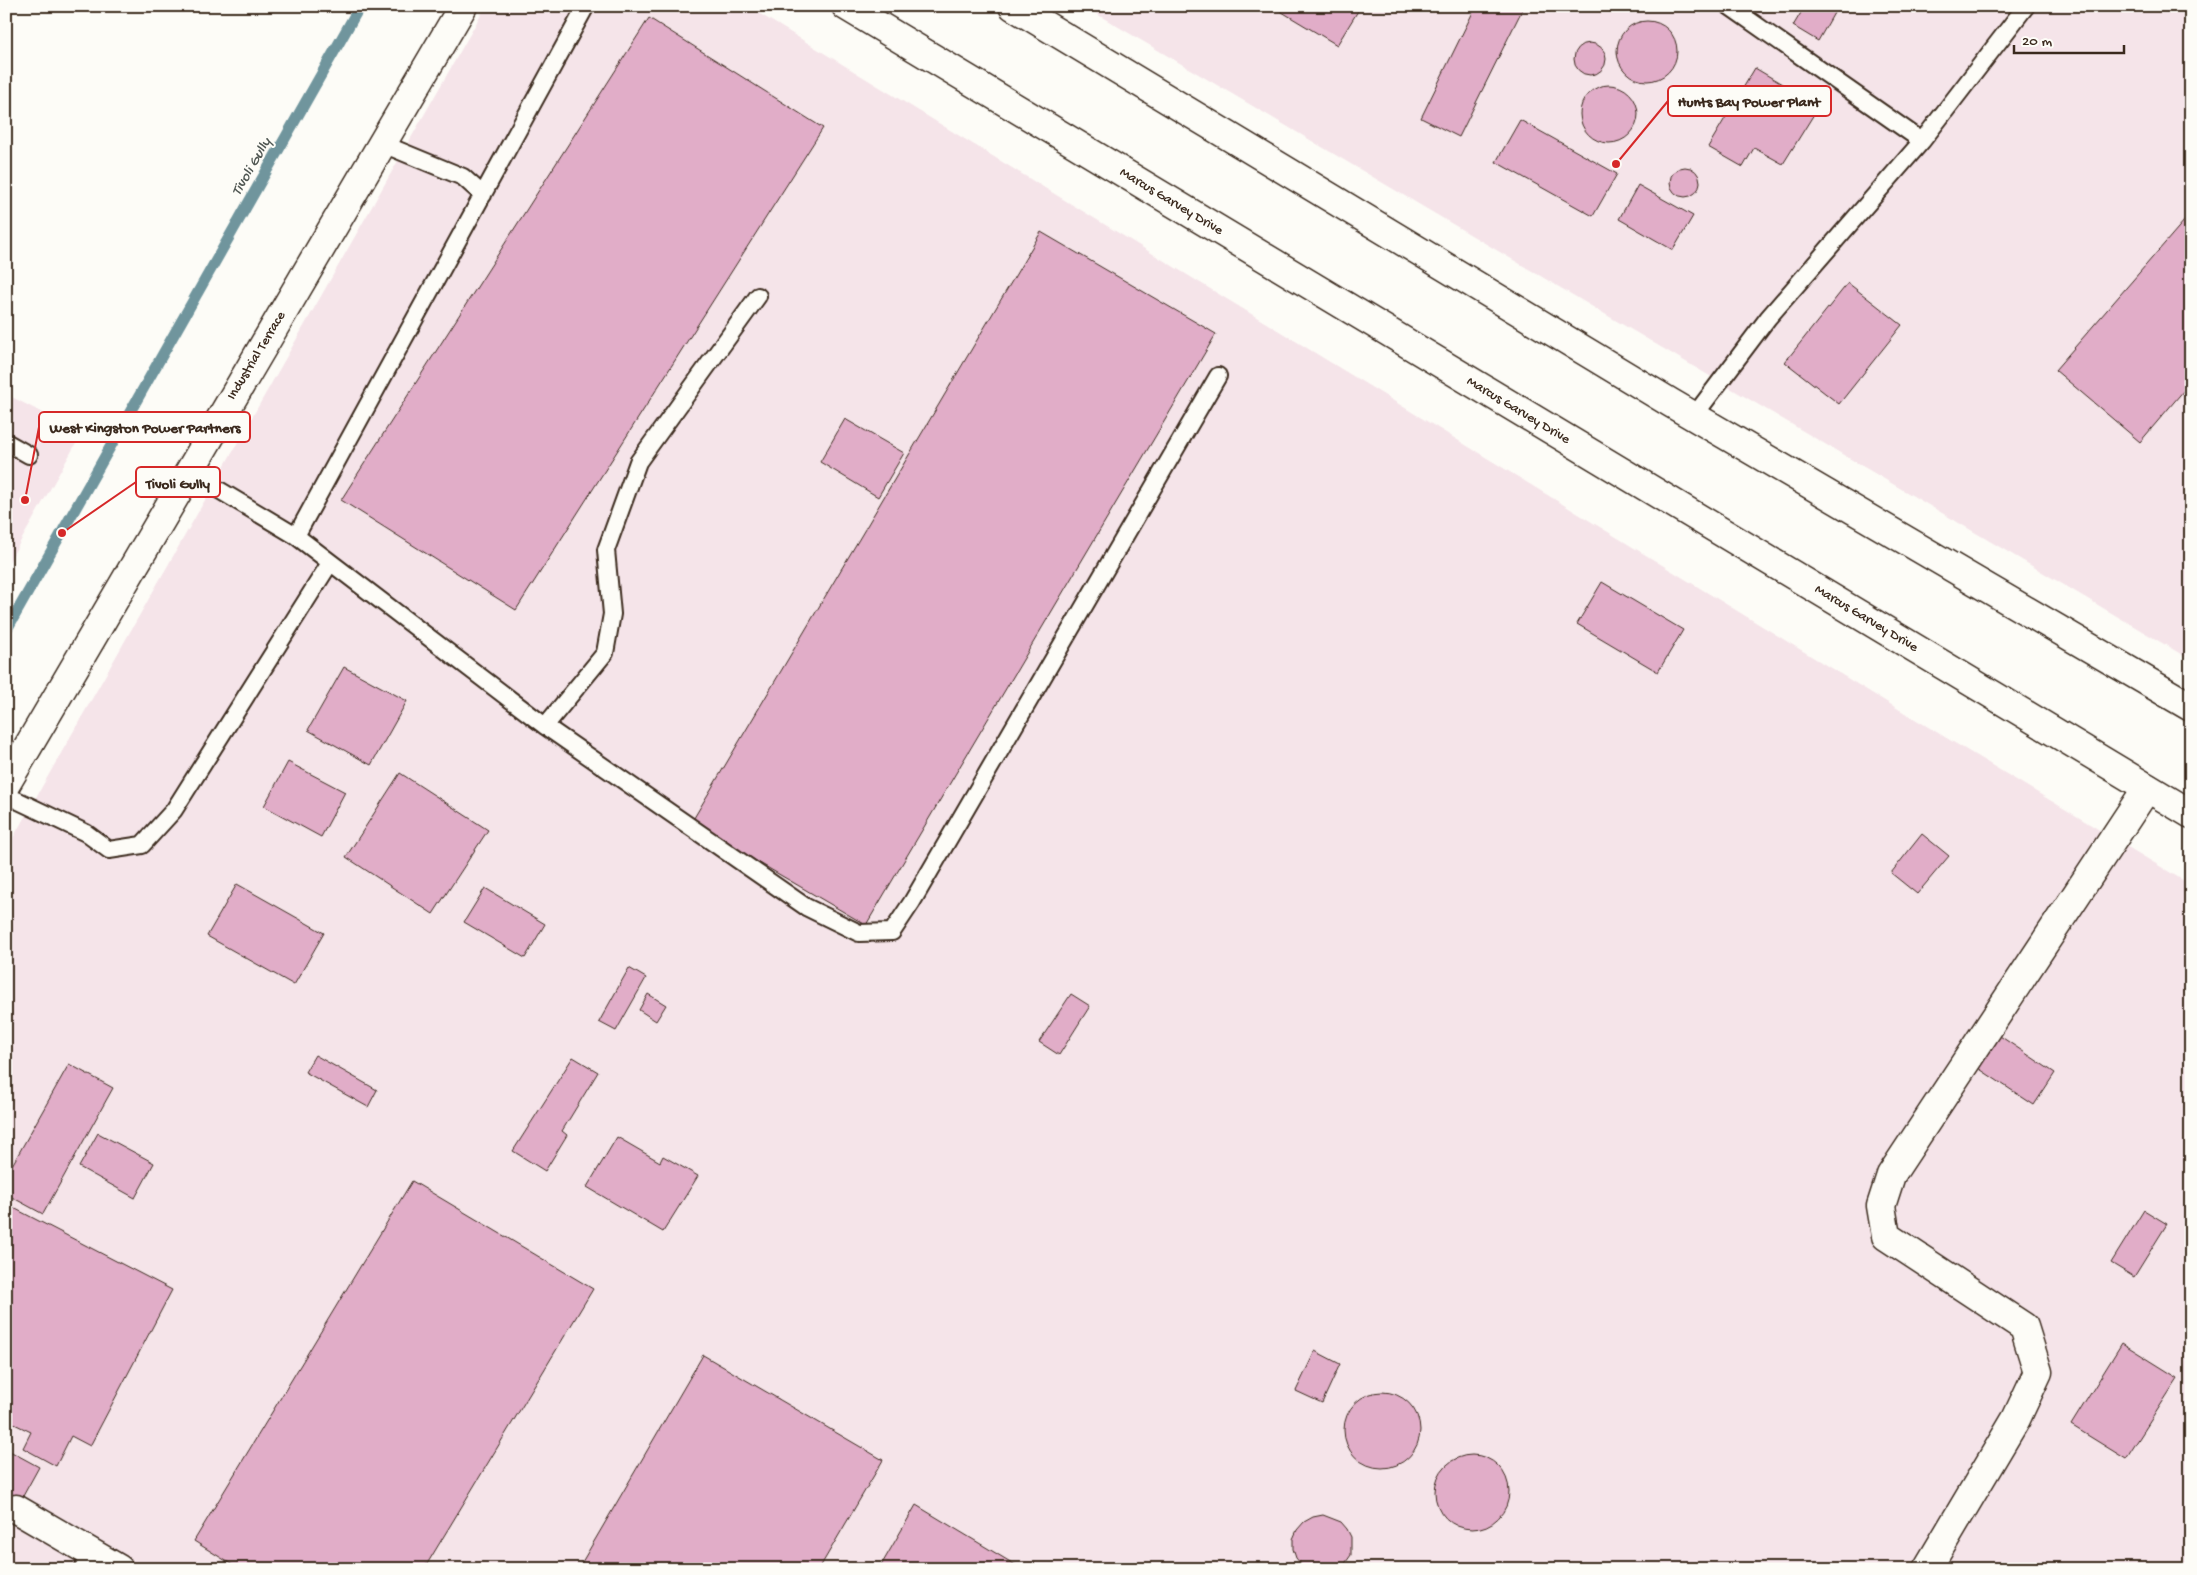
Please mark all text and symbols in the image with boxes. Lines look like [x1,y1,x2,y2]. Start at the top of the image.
scale bar [2014,22,2124,54]
text: 20 m [2022,33,2052,51]
callout: Hunts Bay Power Plant [1668,86,1831,116]
text: Hunts Bay Power Plant [1678,94,1822,112]
water label: Tivoli Gully [228,133,277,199]
street label: Marcus Garvey Drive [1116,164,1227,240]
street label: Industrial Terrace [224,308,290,403]
street label: Marcus Garvey Drive [1463,373,1574,449]
callout: West Kingston Power Partners [39,412,250,442]
text: West Kingston Power Partners [48,420,242,438]
callout: Tivoli Gully [136,467,220,497]
text: Tivoli Gully [145,476,211,494]
street label: Marcus Garvey Drive [1811,581,1922,657]

